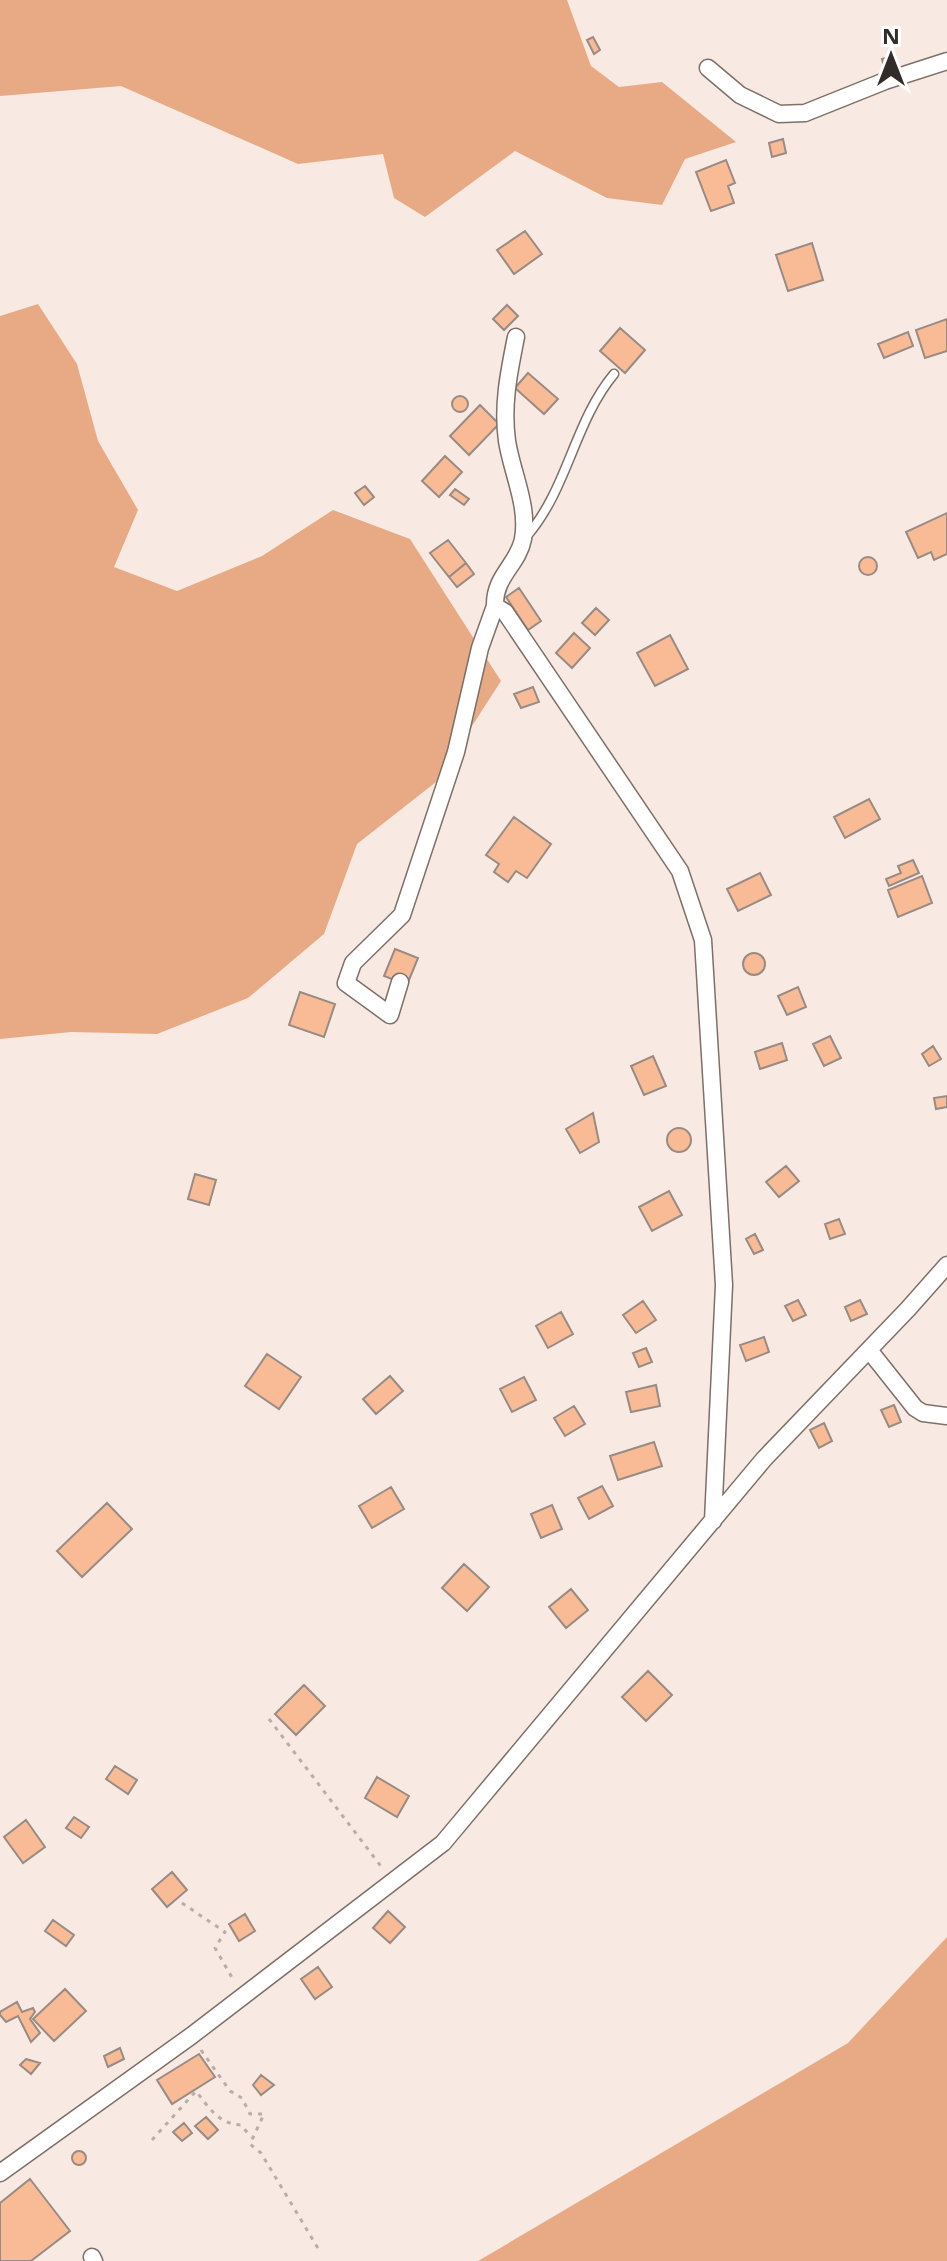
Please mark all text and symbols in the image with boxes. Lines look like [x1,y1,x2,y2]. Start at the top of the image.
north arrow [851,16,931,96]
text: N [882,20,900,50]

